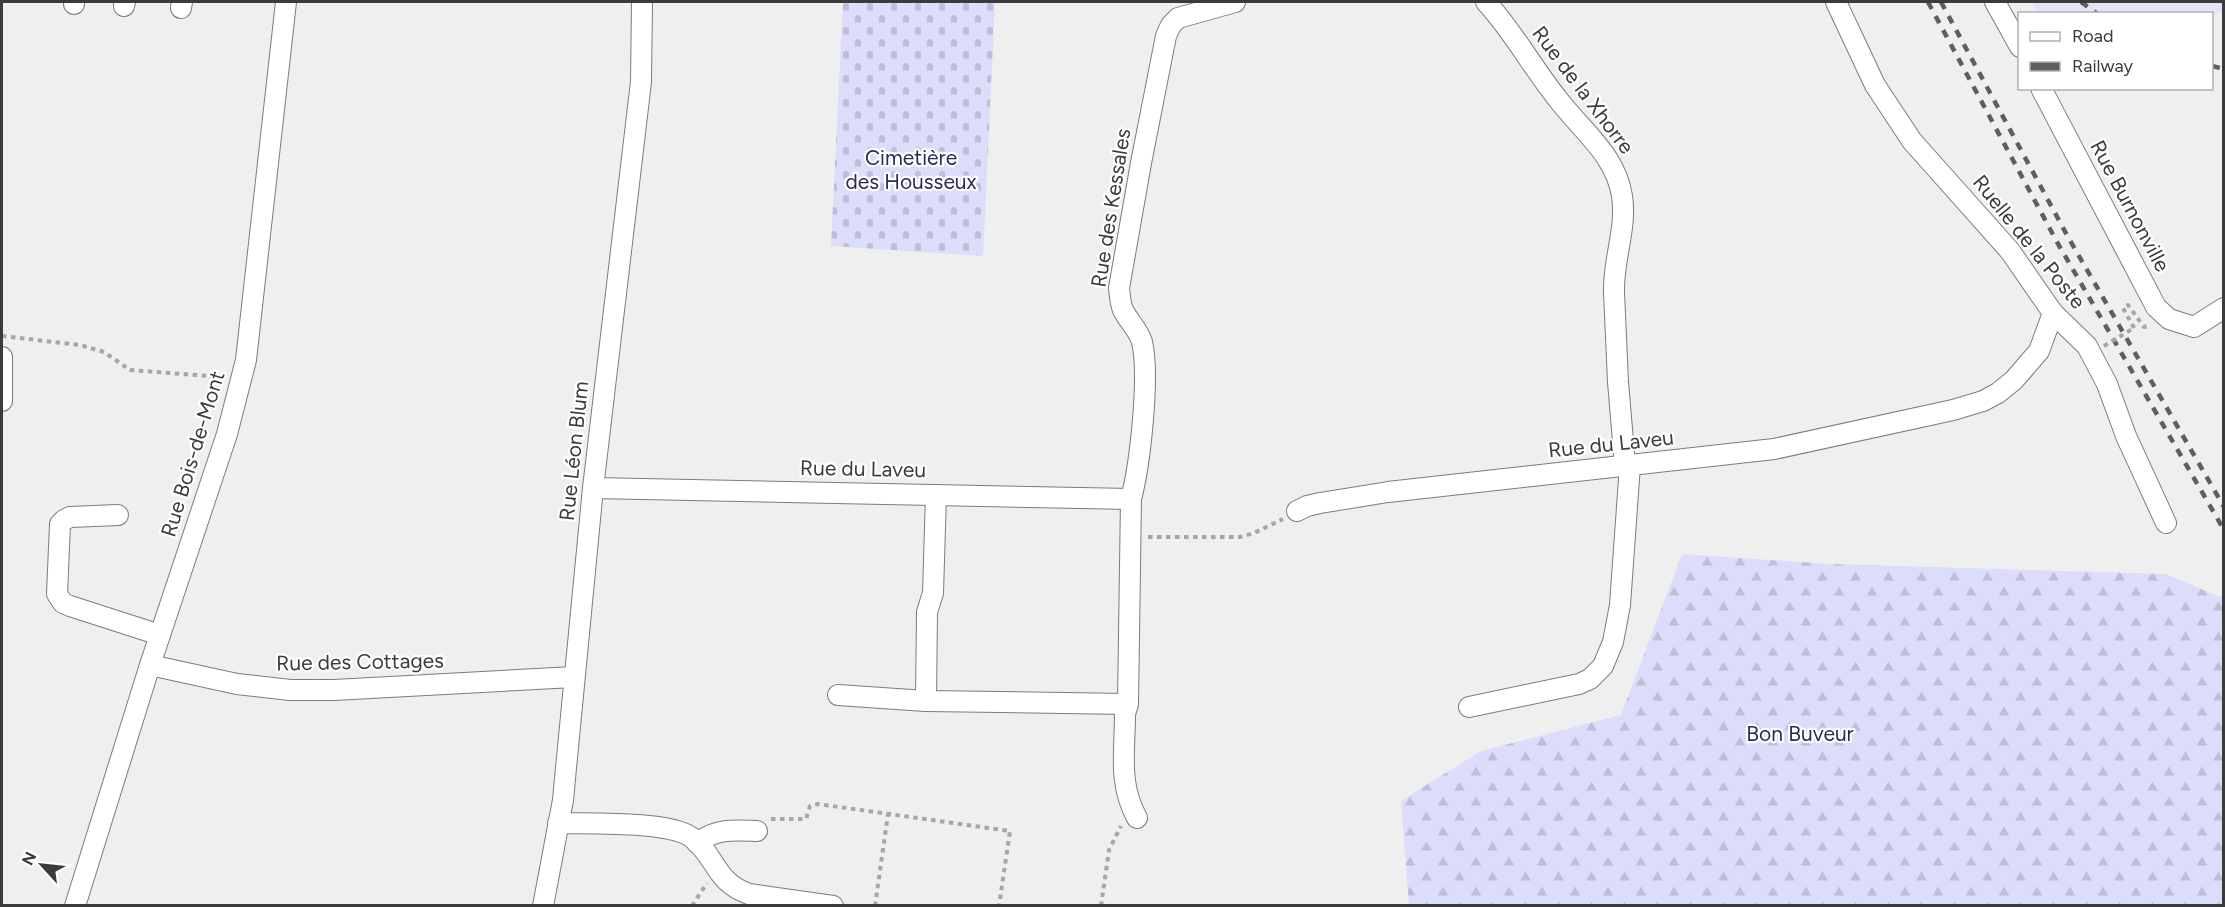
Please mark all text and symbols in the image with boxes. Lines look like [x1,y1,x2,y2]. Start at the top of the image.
legend [2018,12,2213,90]
street label: Rue de la Xhorre [1527,21,1640,158]
text: Road [2072,25,2113,47]
text: Railway [2072,55,2134,77]
street label: Rue des Kessales [1086,127,1135,289]
street label: Rue Burnonville [2085,136,2176,276]
park label: Cimetière des Housseux [845,145,977,194]
street label: Ruelle de la Poste [1968,170,2091,314]
street label: Rue Bois-de-Mont [155,368,230,540]
street label: Rue Léon Blum [554,380,593,522]
street label: Rue du Laveu [1547,424,1675,463]
street label: Rue du Laveu [800,455,926,482]
street label: Rue des Cottages [276,648,444,675]
park label: Bon Buveur [1746,721,1854,746]
north arrow [12,835,72,895]
text: N [18,849,40,868]

